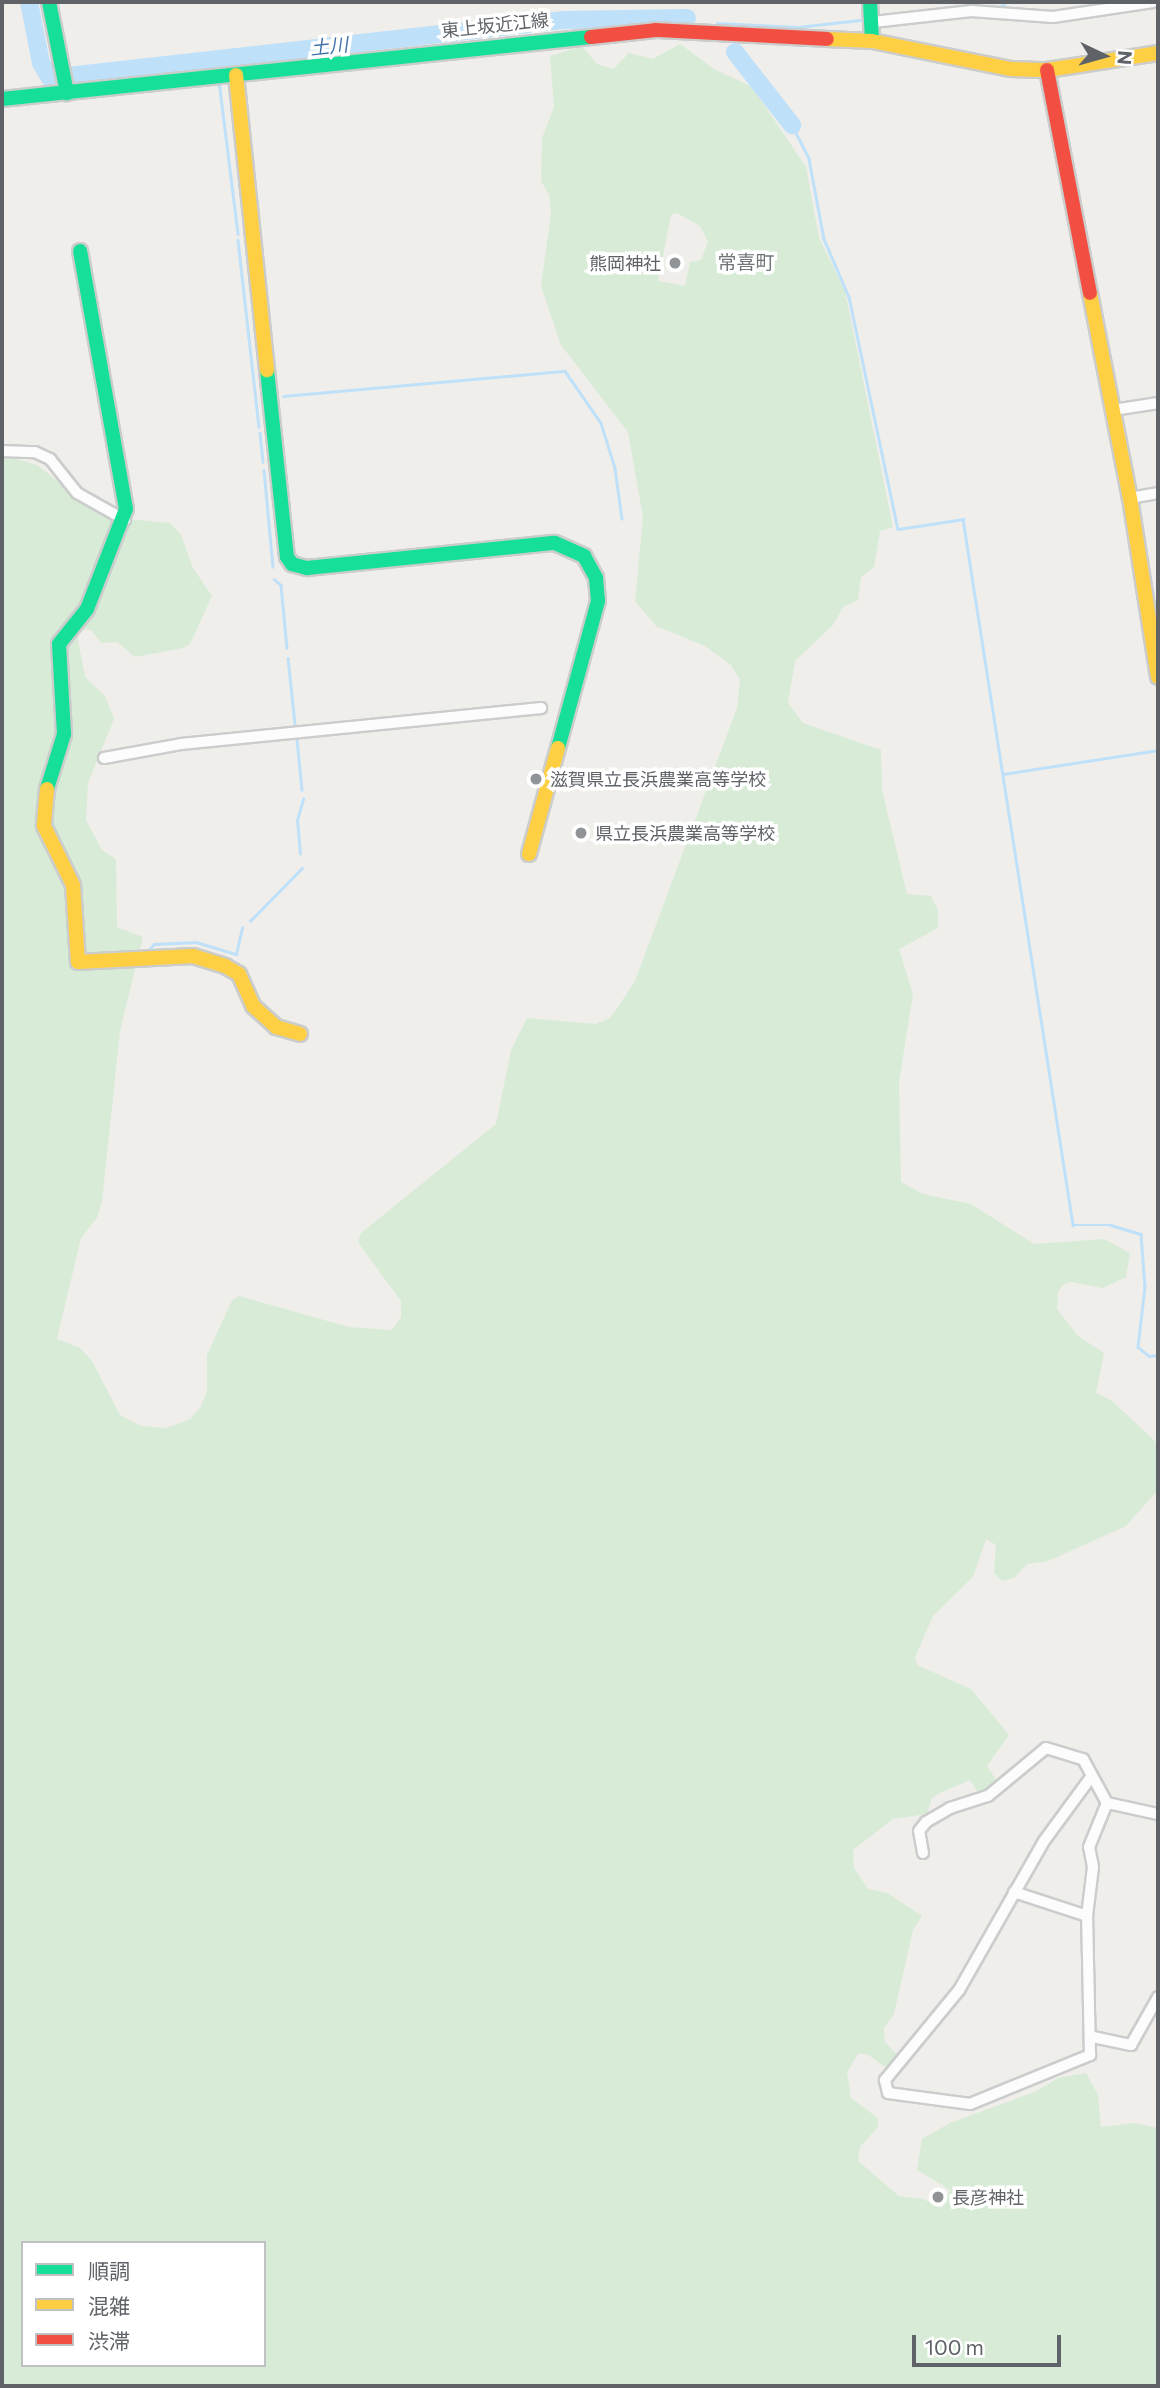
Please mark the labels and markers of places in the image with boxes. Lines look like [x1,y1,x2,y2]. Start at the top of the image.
place label: 熊岡神社 [589,252,661,274]
marker: 熊岡神社 [667,255,683,271]
place label: 滋賀県立長浜農業高等学校 [550,768,766,790]
marker: 滋賀県立長浜農業高等学校 [528,771,544,787]
place label: 県立長浜農業高等学校 [595,822,775,844]
marker: 県立長浜農業高等学校 [573,825,589,841]
place label: 長彦神社 [952,2186,1024,2208]
marker: 長彦神社 [930,2189,946,2205]

